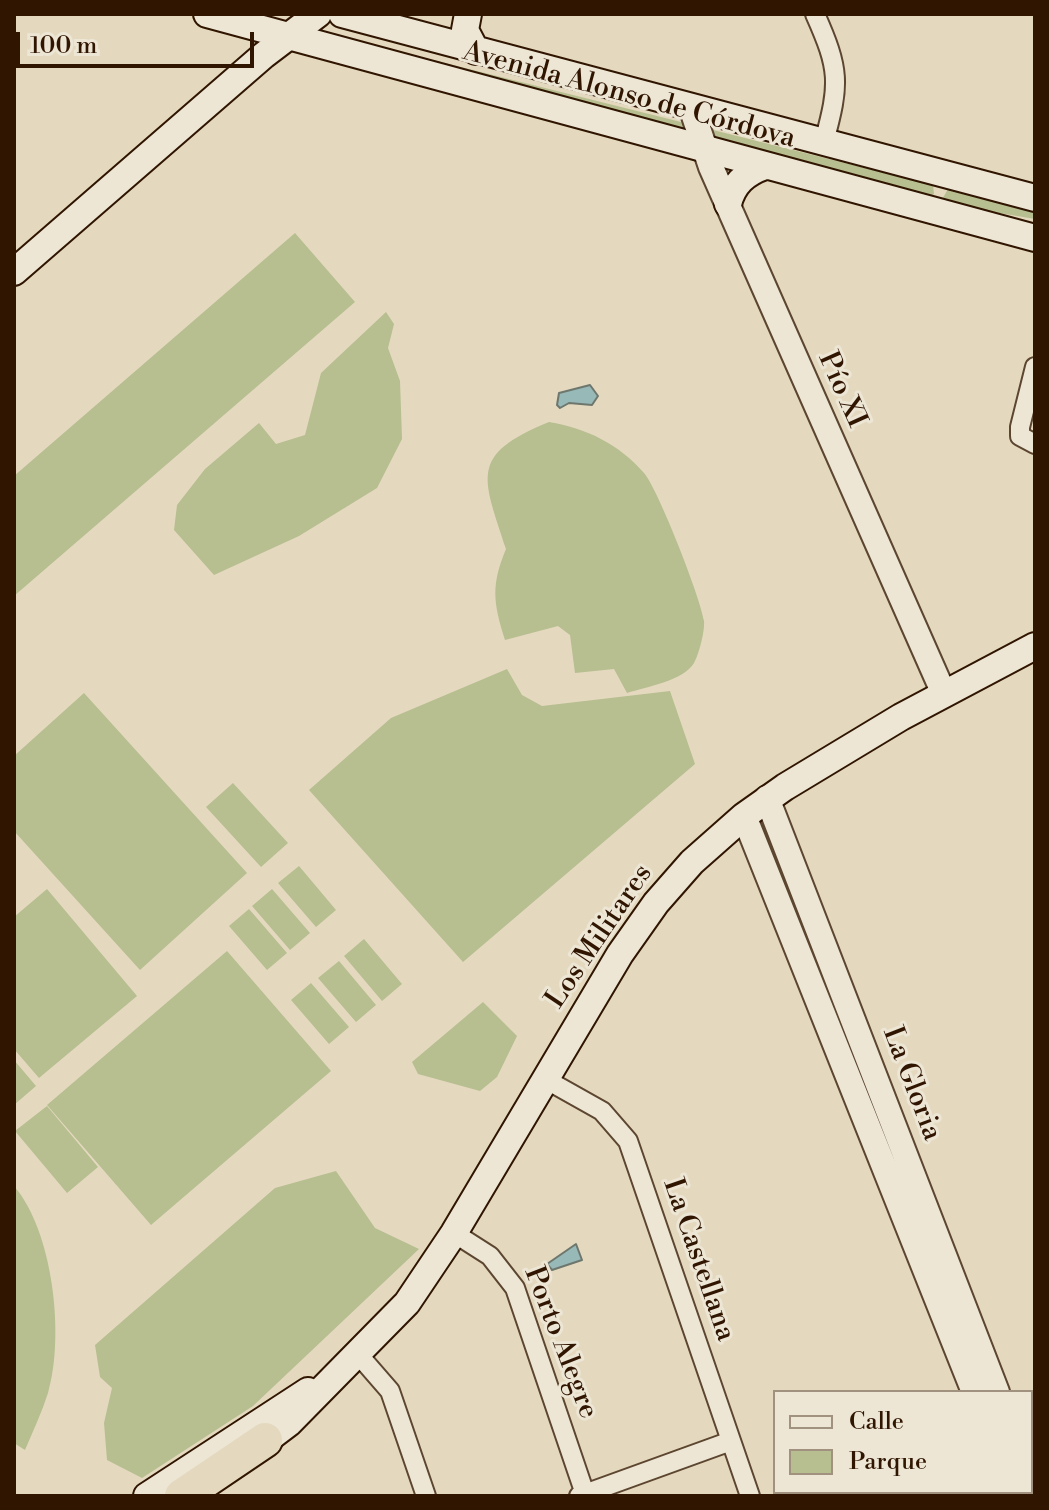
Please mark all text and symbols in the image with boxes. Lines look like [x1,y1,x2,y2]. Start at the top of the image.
scale bar [20,16,258,66]
text: 100 m [30,31,97,61]
street label: Avenida Alonso de Córdova [459,35,799,157]
street label: Pío XI [810,347,872,433]
street label: Los Militares [540,859,660,1015]
street label: La Gloria [874,1022,948,1146]
street label: La Castellana [654,1174,742,1346]
street label: Porto Alegre [516,1262,604,1424]
legend [773,1390,1033,1494]
text: Calle [849,1407,904,1437]
text: Parque [849,1447,927,1477]

